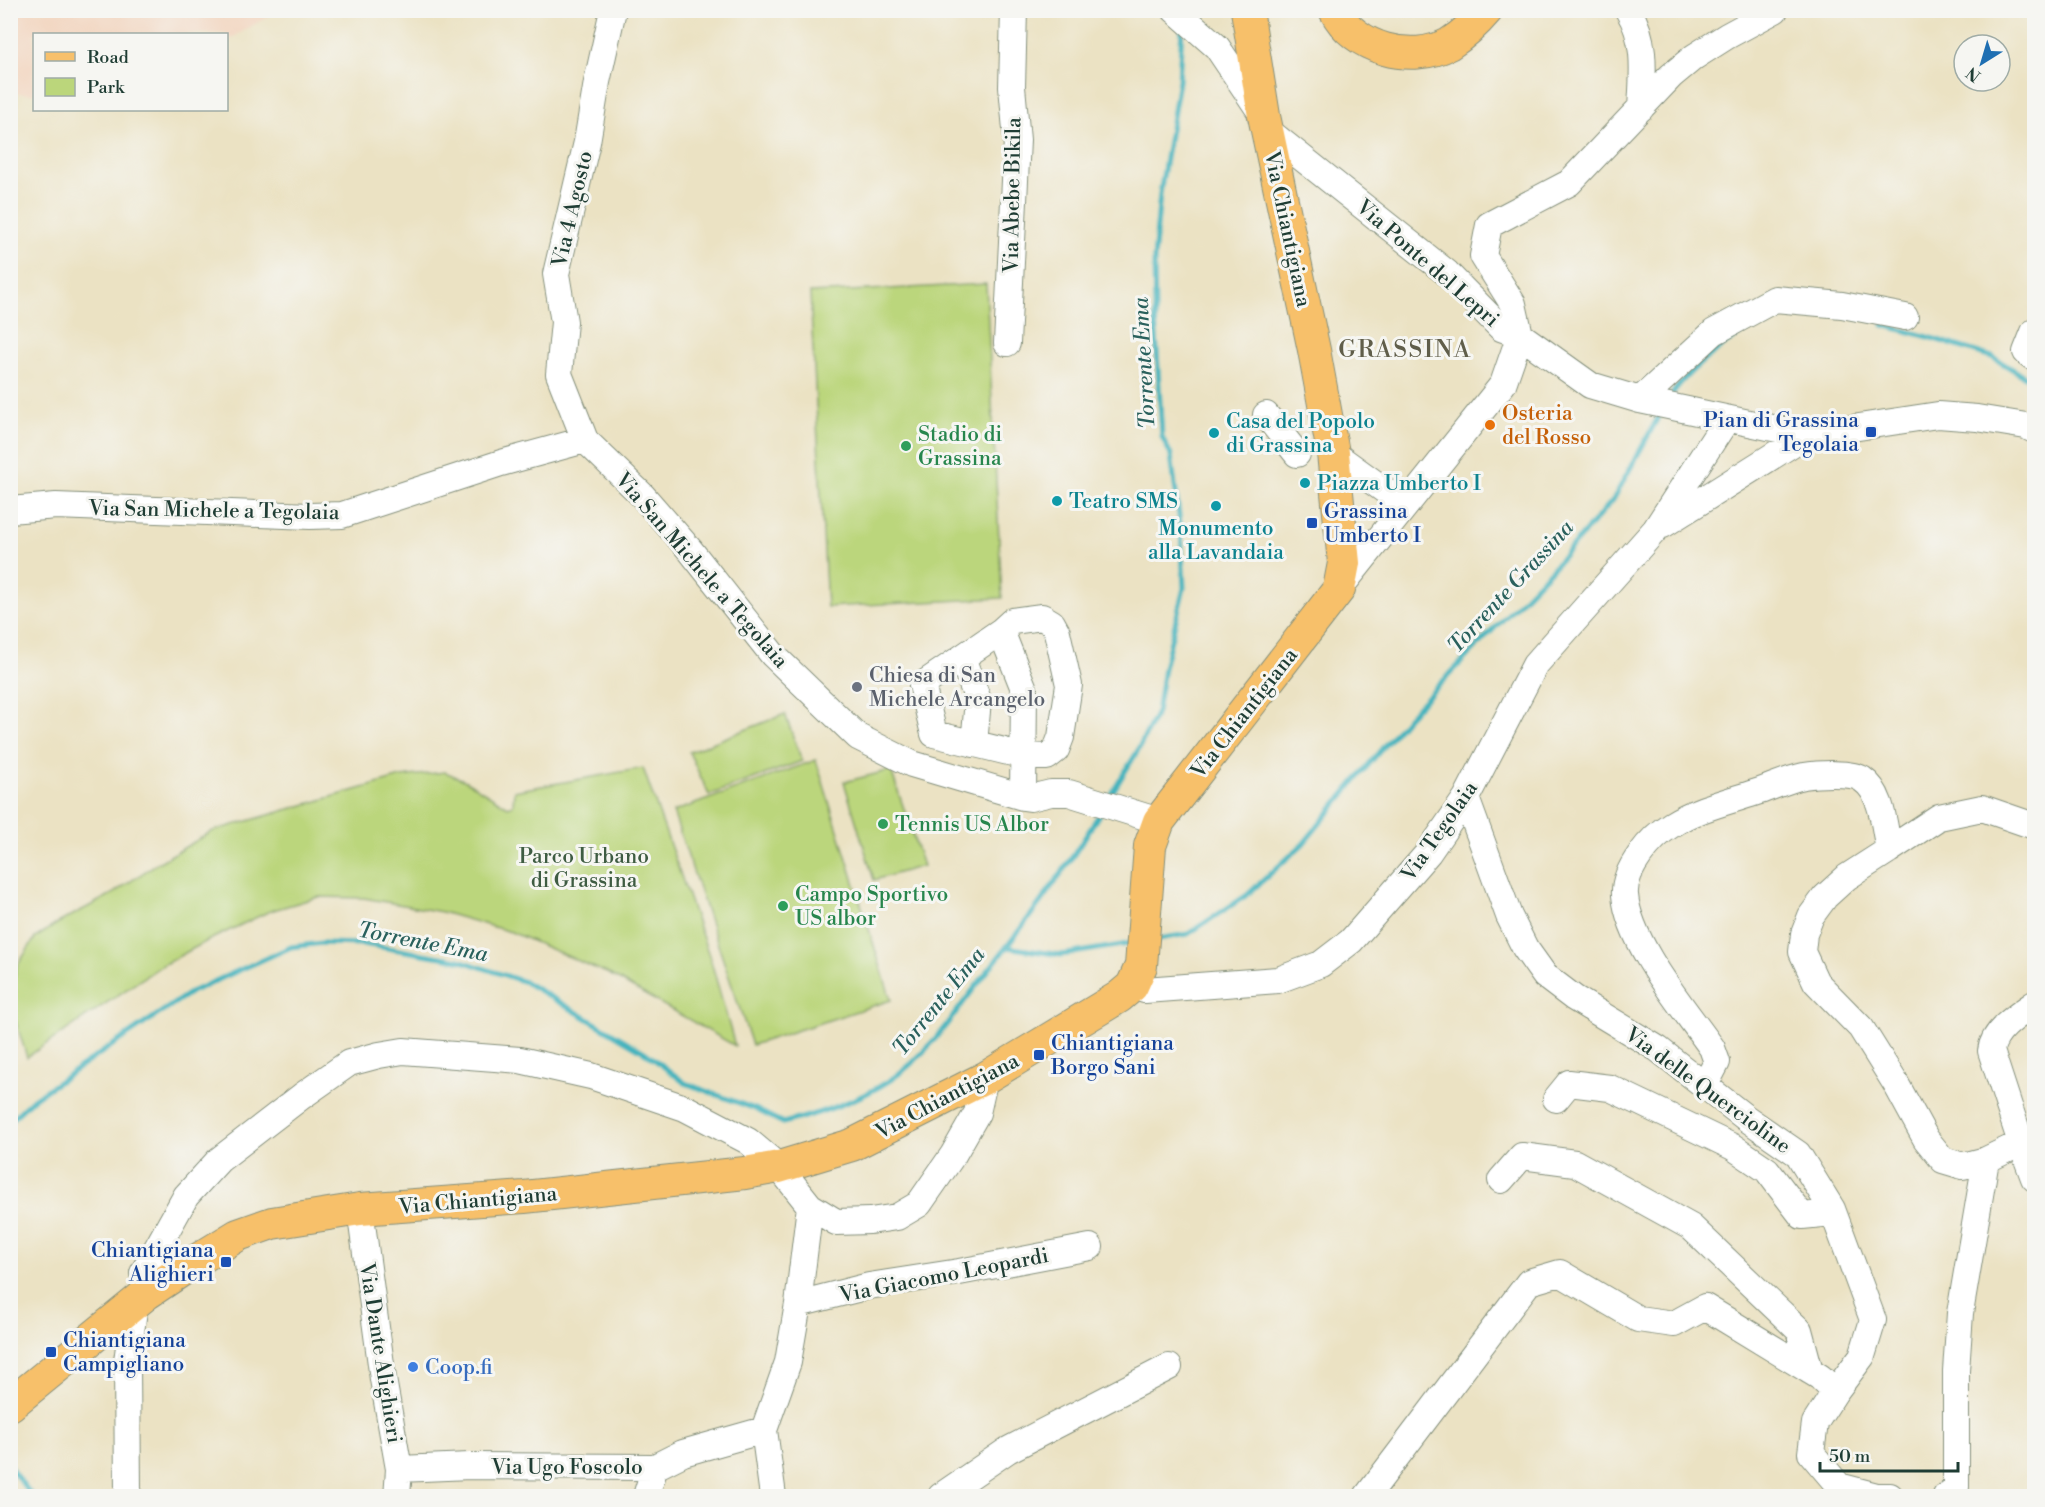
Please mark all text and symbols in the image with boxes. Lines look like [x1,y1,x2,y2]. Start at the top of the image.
legend [33,33,228,111]
north arrow [1952,33,2012,93]
text: Road [87,46,130,69]
text: N [1962,62,1985,86]
text: Park [87,76,126,99]
street label: Via Abebe Bikila [999,117,1027,274]
street label: Via Chiantigiana [1258,148,1316,310]
street label: Via 4 Agosto [547,149,599,271]
street label: Via Ponte del Lepri [1350,194,1504,333]
water label: Torrente Ema [1128,296,1161,429]
district label: GRASSINA [1338,335,1472,365]
place label: Osteria del Rosso [1502,401,1591,451]
place label: Pian di Grassina Tegolaia [1703,408,1859,458]
place label: Casa del Popolo di Grassina [1226,409,1375,459]
marker: Osteria del Rosso [1483,418,1497,432]
place label: Stadio di Grassina [918,422,1002,472]
marker: Pian di Grassina Tegolaia [1864,425,1878,439]
marker: Casa del Popolo di Grassina [1207,426,1221,440]
marker: Stadio di Grassina [899,439,913,453]
street label: Via San Michele a Tegolaia [608,467,794,674]
place label: Piazza Umberto I [1317,471,1481,497]
marker: Piazza Umberto I [1298,476,1312,490]
place label: Teatro SMS [1069,489,1178,515]
marker: Teatro SMS [1050,494,1064,508]
street label: Via San Michele a Tegolaia [87,496,340,526]
marker: Monumento alla Lavandaia [1209,499,1223,513]
place label: Grassina Umberto I [1324,499,1421,549]
water label: Torrente Grassina [1442,514,1580,659]
place label: Monumento alla Lavandaia [1148,516,1284,566]
marker: Grassina Umberto I [1305,516,1319,530]
street label: Via Chiantigiana [1185,643,1304,785]
place label: Chiesa di San Michele Arcangelo [869,663,1045,713]
marker: Chiesa di San Michele Arcangelo [850,680,864,694]
street label: Via Tegolaia [1395,776,1484,887]
place label: Tennis US Albor [895,812,1049,838]
marker: Tennis US Albor [876,817,890,831]
park label: Parco Urbano di Grassina [519,844,649,894]
place label: Campo Sportivo US albor [795,882,948,932]
marker: Campo Sportivo US albor [776,899,790,913]
water label: Torrente Ema [355,917,491,968]
water label: Torrente Ema [887,942,992,1062]
street label: Via delle Quercioline [1618,1021,1796,1160]
place label: Chiantigiana Borgo Sani [1050,1031,1174,1081]
street label: Via Chiantigiana [870,1048,1024,1146]
marker: Chiantigiana Borgo Sani [1032,1048,1046,1062]
street label: Via Chiantigiana [397,1181,559,1221]
place label: Chiantigiana Alighieri [91,1238,214,1288]
street label: Via Giacomo Leopardi [836,1243,1051,1309]
marker: Chiantigiana Alighieri [219,1255,233,1269]
street label: Via Dante Alighieri [353,1260,407,1445]
place label: Chiantigiana Campigliano [63,1328,186,1378]
marker: Chiantigiana Campigliano [44,1345,58,1359]
place label: Coop.fi [425,1355,493,1381]
marker: Coop.fi [406,1360,420,1374]
scale bar [1820,1435,1958,1473]
text: 50 m [1829,1445,1871,1468]
street label: Via Ugo Foscolo [490,1455,643,1481]

